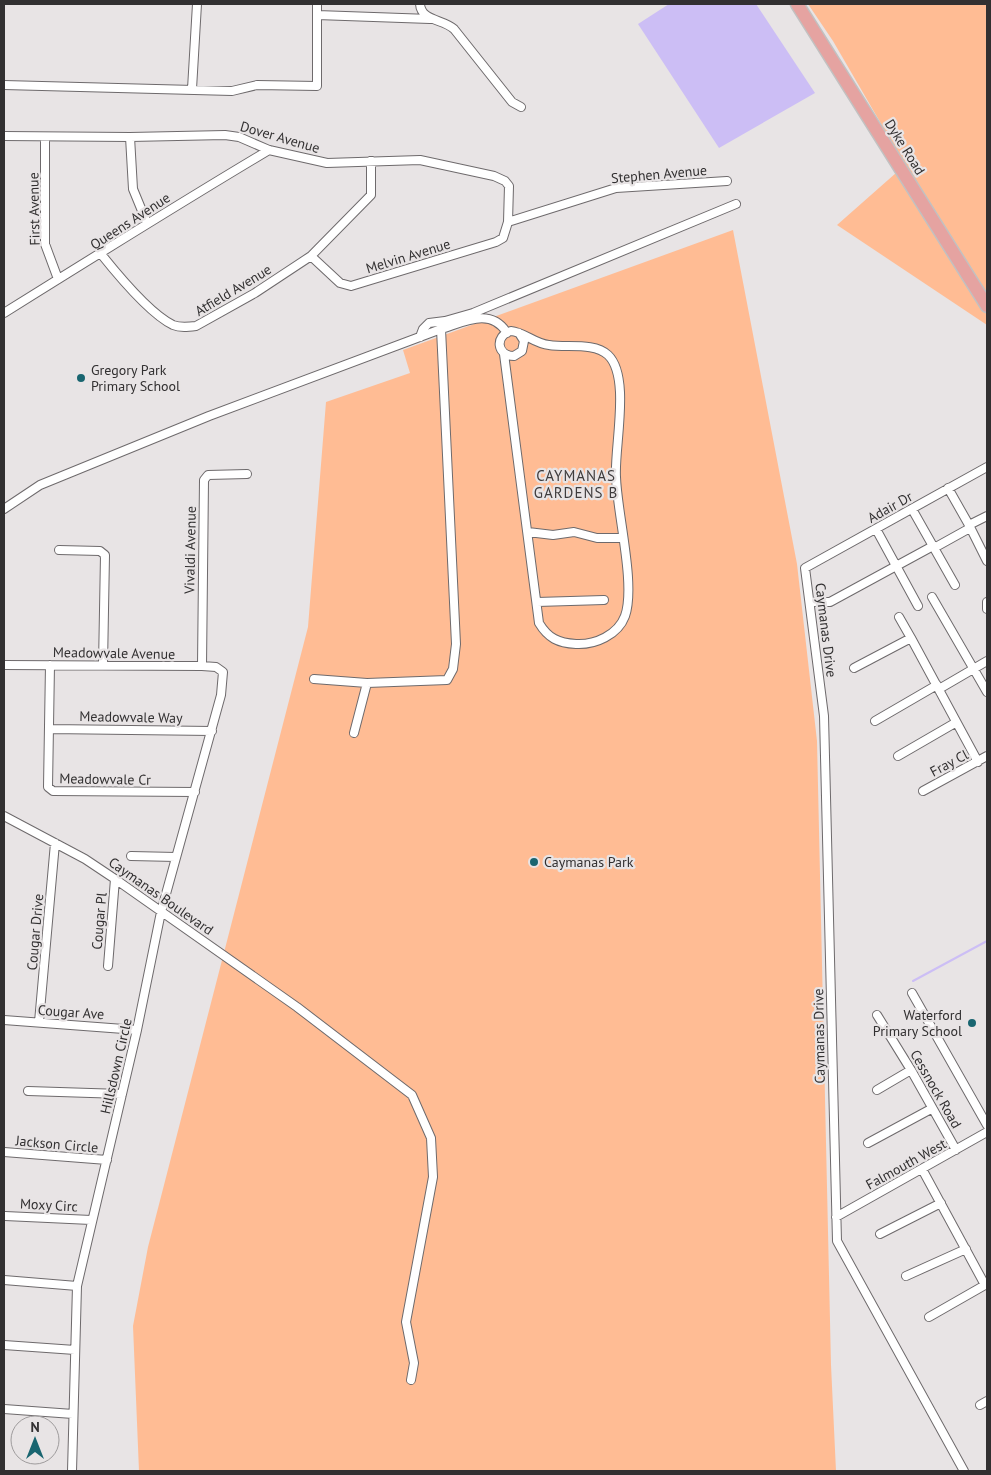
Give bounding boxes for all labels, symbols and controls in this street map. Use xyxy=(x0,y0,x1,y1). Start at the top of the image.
street label: Dyke Road xyxy=(881,116,929,178)
street label: Dover Avenue xyxy=(238,117,322,157)
street label: Stephen Avenue xyxy=(610,161,708,187)
street label: First Avenue xyxy=(24,172,44,246)
street label: Queens Avenue xyxy=(87,188,173,254)
street label: Melvin Avenue xyxy=(364,235,452,277)
street label: Atfield Avenue xyxy=(191,260,275,320)
place label: Gregory Park Primary School xyxy=(91,361,180,395)
marker: Gregory Park Primary School xyxy=(75,372,87,384)
district label: CAYMANAS GARDENS B xyxy=(534,466,618,502)
street label: Adair Dr xyxy=(864,487,916,527)
street label: Vivaldi Avenue xyxy=(180,506,200,595)
street label: Caymanas Drive xyxy=(811,582,841,678)
street label: Meadowvale Avenue xyxy=(53,643,175,663)
street label: Meadowvale Way xyxy=(79,707,183,727)
street label: Fray Cl xyxy=(927,745,971,781)
street label: Meadowvale Cr xyxy=(59,769,151,789)
street label: Caymanas Boulevard xyxy=(105,853,217,939)
place label: Caymanas Park xyxy=(544,853,634,871)
marker: Caymanas Park xyxy=(528,856,540,868)
street label: Cougar Pl xyxy=(88,892,110,950)
street label: Cougar Drive xyxy=(23,893,47,971)
street label: Caymanas Drive xyxy=(809,988,829,1084)
street label: Cougar Ave xyxy=(37,1001,105,1023)
place label: Waterford Primary School xyxy=(873,1006,962,1040)
street label: Hillsdown Circle xyxy=(96,1016,136,1116)
marker: Waterford Primary School xyxy=(966,1017,978,1029)
street label: Cessnock Road xyxy=(906,1047,966,1131)
street label: Jackson Circle xyxy=(14,1131,99,1157)
street label: Falmouth West xyxy=(863,1134,950,1194)
street label: Moxy Circ xyxy=(20,1194,78,1216)
north arrow xyxy=(10,1415,60,1465)
text: N xyxy=(30,1418,40,1436)

